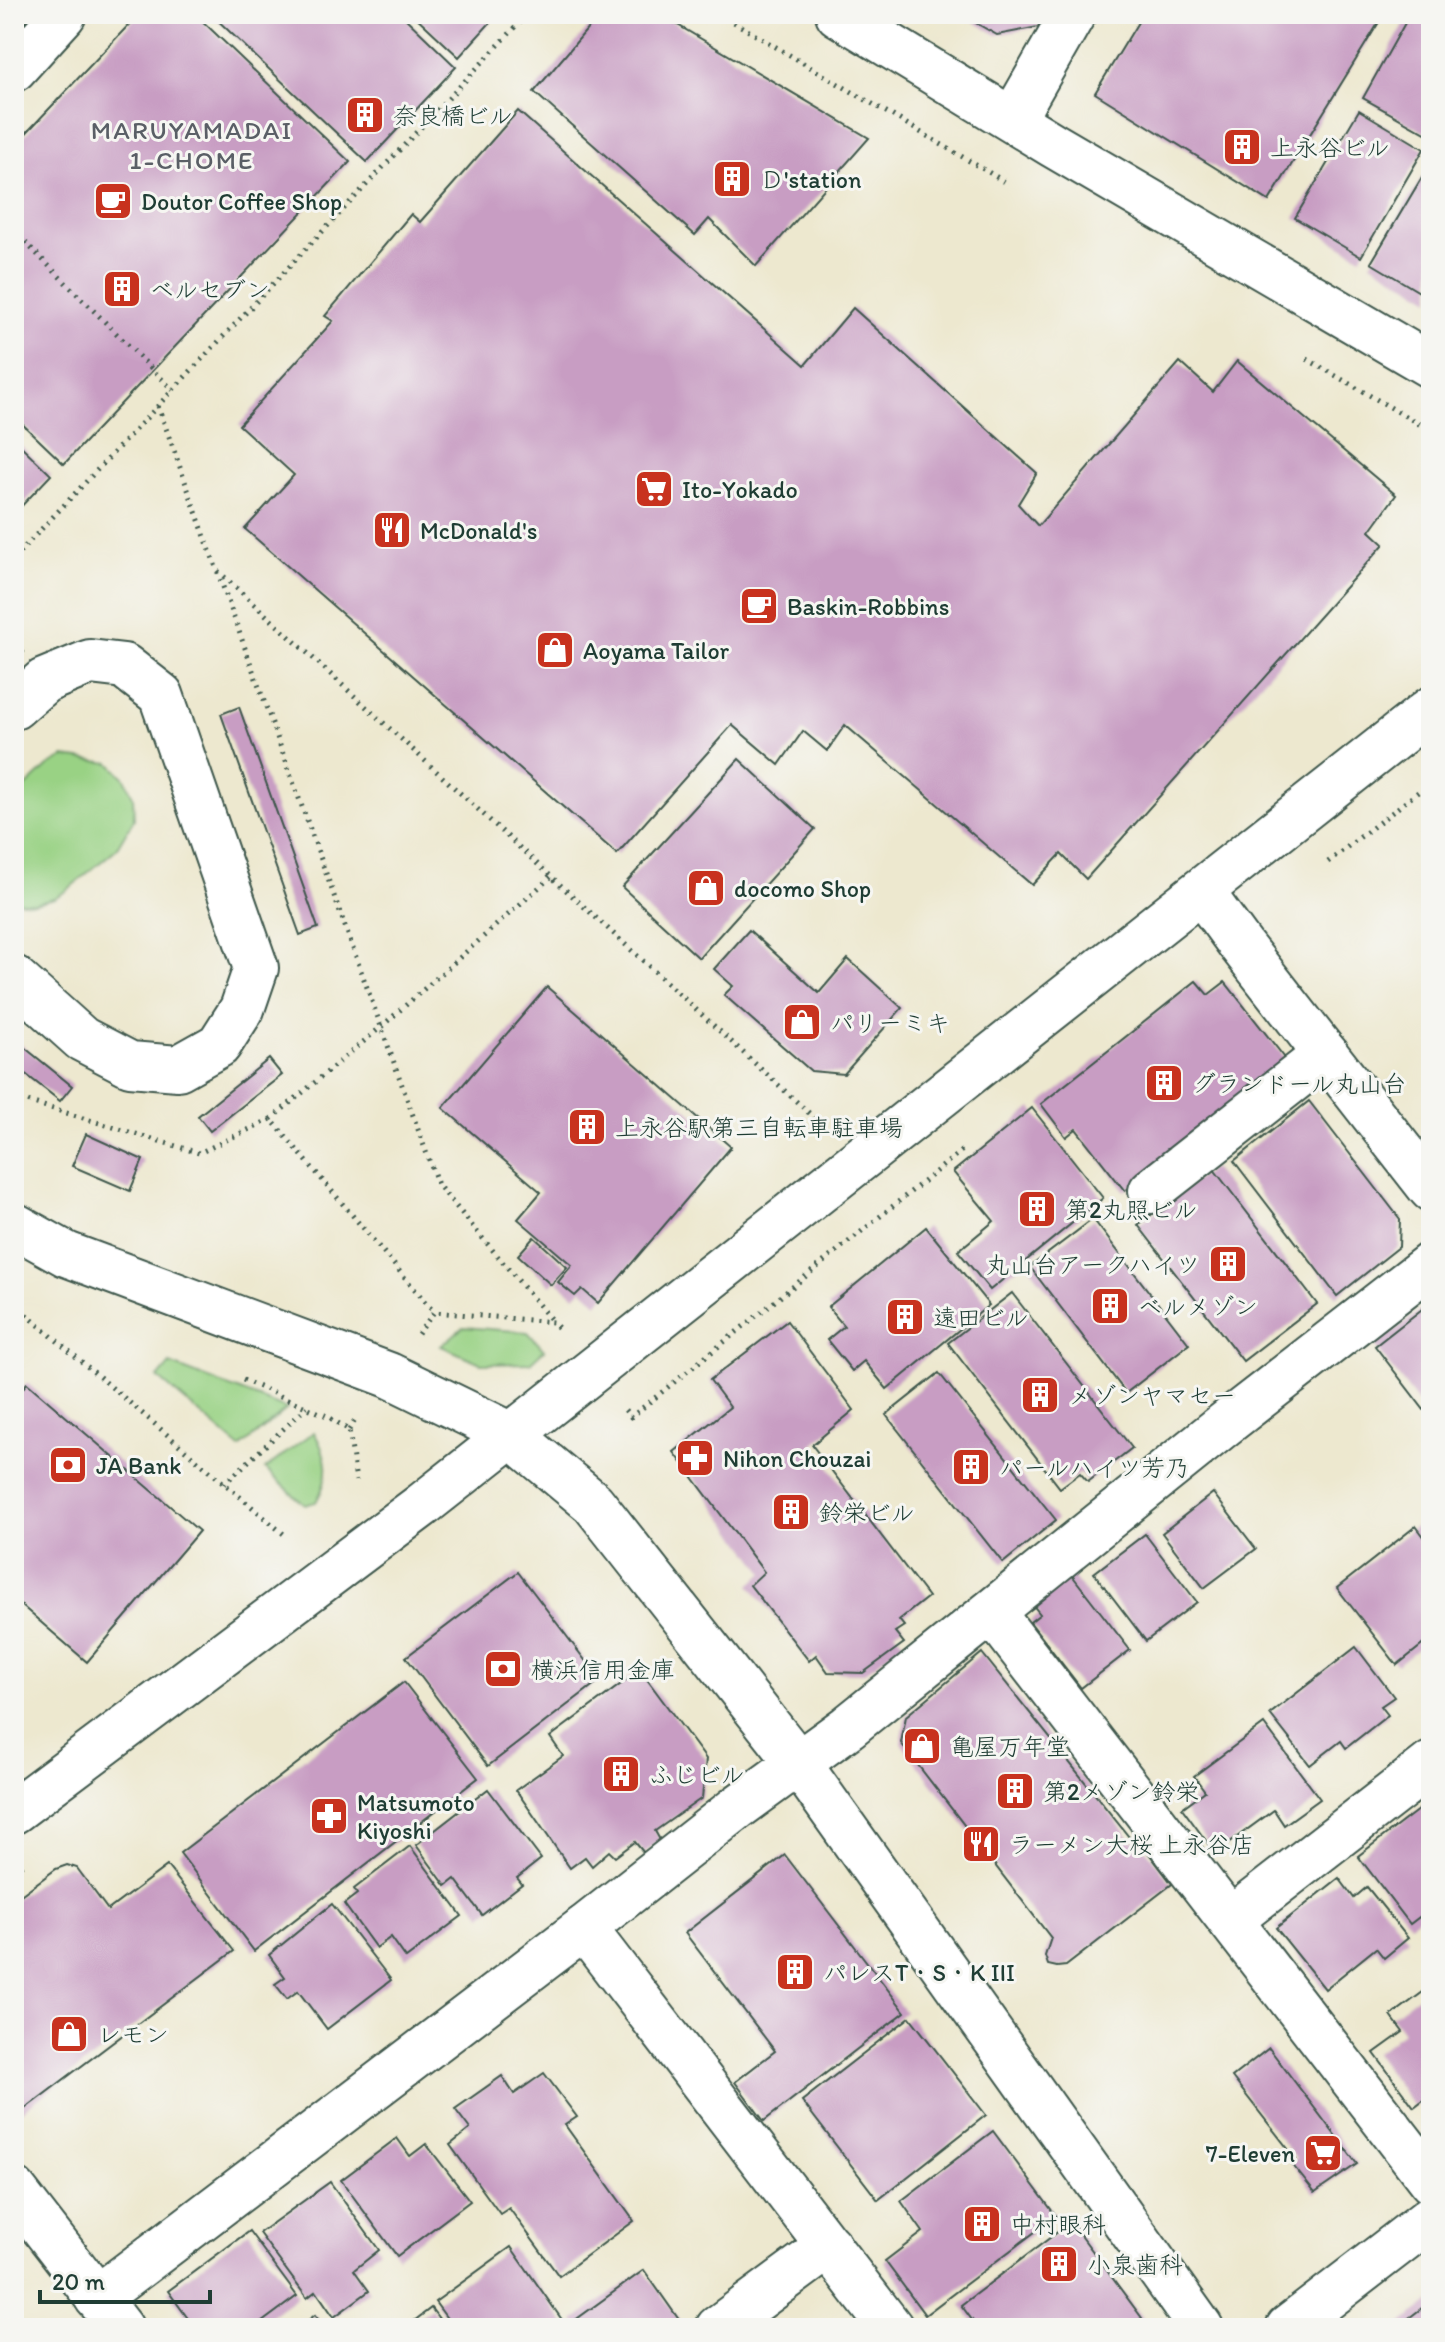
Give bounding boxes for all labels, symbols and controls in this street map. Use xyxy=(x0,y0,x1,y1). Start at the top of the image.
building icon: 奈良橋ビル xyxy=(344,94,386,136)
place label: 奈良橋ビル xyxy=(393,101,513,130)
district label: MARUYAMADAI 1-CHOME xyxy=(91,114,293,176)
building icon: 上永谷ビル xyxy=(1221,126,1263,168)
place label: 上永谷ビル xyxy=(1270,133,1390,162)
building icon: Ｄ'station xyxy=(711,158,753,200)
place label: Ｄ'station xyxy=(760,165,862,194)
cafe icon: Doutor Coffee Shop xyxy=(92,180,134,222)
place label: Doutor Coffee Shop xyxy=(141,187,342,216)
building icon: ベルセブン xyxy=(101,268,143,310)
place label: ベルセブン xyxy=(150,275,270,304)
supermarket icon: Ito-Yokado xyxy=(633,468,675,510)
place label: Ito-Yokado xyxy=(682,475,798,504)
restaurant icon: McDonald's xyxy=(371,509,413,551)
place label: McDonald's xyxy=(420,516,537,545)
cafe icon: Baskin-Robbins xyxy=(738,585,780,627)
place label: Baskin-Robbins xyxy=(787,592,949,621)
shop icon: Aoyama Tailor xyxy=(534,629,576,671)
place label: Aoyama Tailor xyxy=(583,636,730,665)
shop icon: docomo Shop xyxy=(685,867,727,909)
place label: docomo Shop xyxy=(734,874,871,903)
shop icon: パリーミキ xyxy=(781,1001,823,1043)
place label: パリーミキ xyxy=(830,1008,950,1037)
building icon: グランドール丸山台 xyxy=(1143,1062,1185,1104)
place label: グランドール丸山台 xyxy=(1192,1069,1407,1098)
building icon: 上永谷駅第三自転車駐車場 xyxy=(566,1106,608,1148)
place label: 上永谷駅第三自転車駐車場 xyxy=(615,1113,903,1142)
building icon: 第2丸照ビル xyxy=(1016,1188,1058,1230)
place label: 第2丸照ビル xyxy=(1065,1195,1197,1224)
building icon: 丸山台アークハイツ xyxy=(1207,1243,1249,1285)
place label: 丸山台アークハイツ xyxy=(985,1250,1200,1279)
building icon: ベルメゾン xyxy=(1089,1285,1131,1327)
place label: ベルメゾン xyxy=(1138,1292,1258,1321)
building icon: 遠田ビル xyxy=(884,1296,926,1338)
place label: 遠田ビル xyxy=(933,1303,1029,1332)
building icon: メゾンヤマセー xyxy=(1019,1374,1061,1416)
place label: メゾンヤマセー xyxy=(1068,1381,1236,1410)
pharmacy icon: Nihon Chouzai xyxy=(674,1437,716,1479)
bank icon: JA Bank xyxy=(47,1444,89,1486)
place label: Nihon Chouzai xyxy=(723,1444,871,1473)
building icon: パールハイツ芳乃 xyxy=(950,1446,992,1488)
place label: JA Bank xyxy=(96,1451,182,1480)
place label: パールハイツ芳乃 xyxy=(999,1453,1190,1482)
building icon: 鈴栄ビル xyxy=(770,1491,812,1533)
place label: 鈴栄ビル xyxy=(819,1498,915,1527)
bank icon: 横浜信用金庫 xyxy=(482,1648,524,1690)
place label: 横浜信用金庫 xyxy=(531,1655,675,1684)
shop icon: 亀屋万年堂 xyxy=(901,1725,943,1767)
place label: 亀屋万年堂 xyxy=(950,1732,1070,1761)
building icon: ふじビル xyxy=(600,1753,642,1795)
place label: ふじビル xyxy=(649,1760,745,1789)
building icon: 第2メゾン鈴栄 xyxy=(994,1770,1036,1812)
place label: 第2メゾン鈴栄 xyxy=(1043,1777,1200,1806)
place label: Matsumoto Kiyoshi xyxy=(357,1788,475,1845)
pharmacy icon: Matsumoto Kiyoshi xyxy=(308,1795,350,1837)
restaurant icon: ラーメン大桜 上永谷店 xyxy=(960,1823,1002,1865)
place label: ラーメン大桜 上永谷店 xyxy=(1009,1830,1254,1859)
building icon: パレスT・S・K III xyxy=(774,1951,816,1993)
place label: パレスT・S・K III xyxy=(823,1958,1015,1987)
shop icon: レモン xyxy=(48,2013,90,2055)
place label: レモン xyxy=(97,2020,169,2049)
supermarket icon: 7-Eleven xyxy=(1302,2132,1344,2174)
place label: 7-Eleven xyxy=(1206,2139,1295,2168)
building icon: 中村眼科 xyxy=(961,2203,1003,2245)
place label: 中村眼科 xyxy=(1010,2210,1106,2239)
building icon: 小泉歯科 xyxy=(1038,2243,1080,2285)
place label: 小泉歯科 xyxy=(1087,2250,1183,2279)
scale bar xyxy=(40,2254,210,2304)
text: 20 m xyxy=(52,2267,105,2296)

